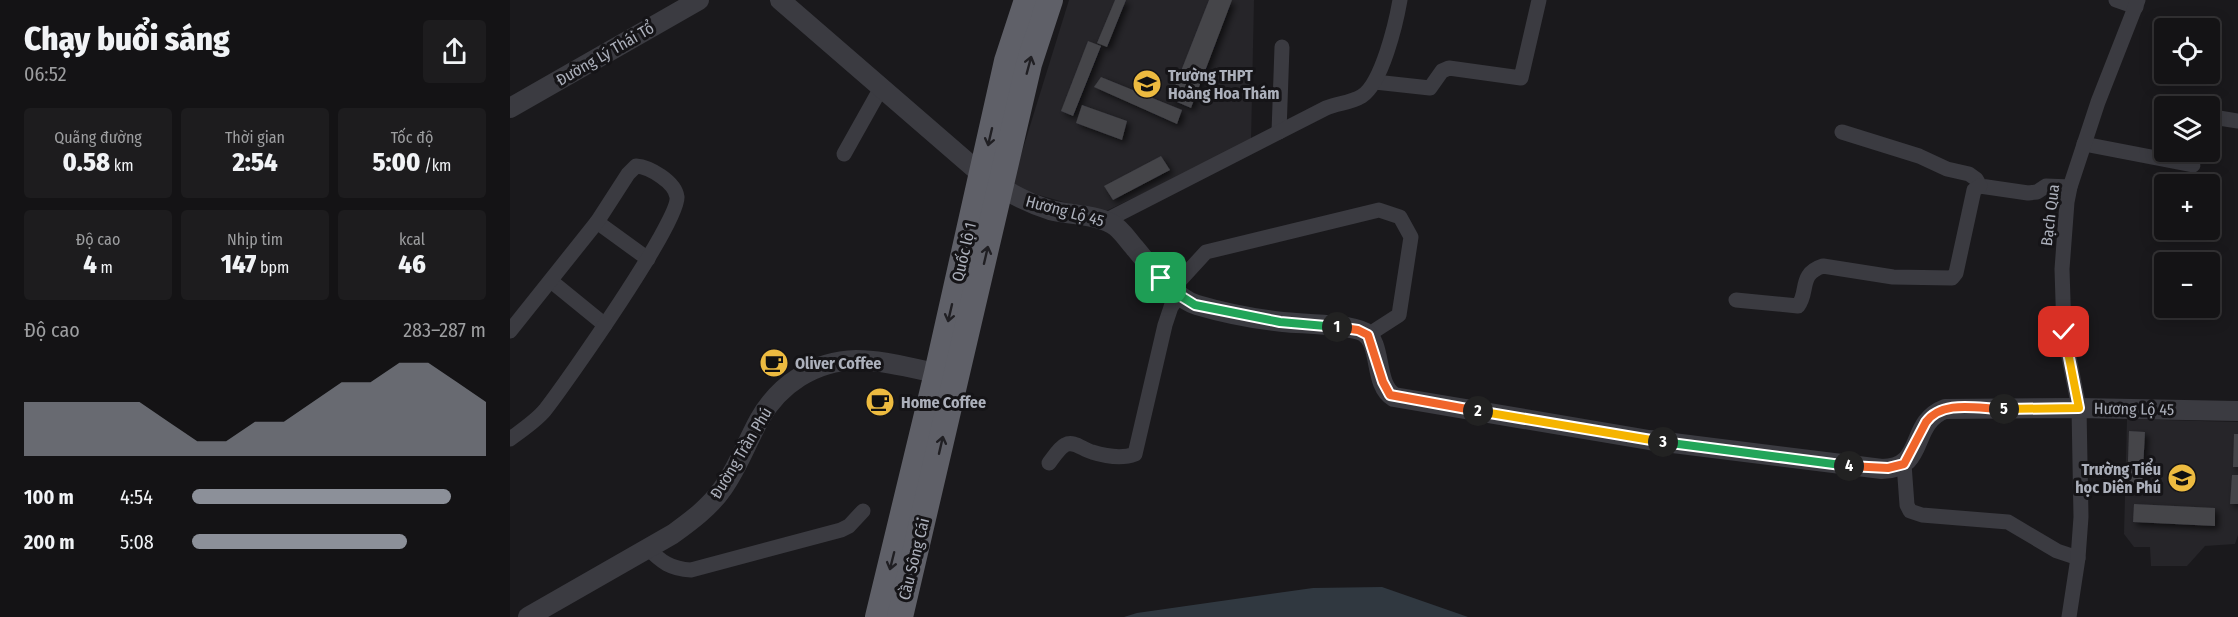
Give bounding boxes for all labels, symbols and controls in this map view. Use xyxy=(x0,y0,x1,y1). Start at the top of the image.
street label: Đường Lý Thái Tổ xyxy=(552,17,657,90)
map controls xyxy=(2154,18,2220,318)
button: locate xyxy=(2154,18,2220,84)
text: Chạy buổi sáng xyxy=(24,19,230,59)
button: share xyxy=(423,20,486,83)
one-way arrow xyxy=(1024,56,1035,75)
text: 06:52 xyxy=(24,62,66,86)
place label: Trường THPT Hoàng Hoa Thám xyxy=(1168,66,1279,103)
school or university icon: Trường THPT Hoàng Hoa Thám xyxy=(1131,68,1163,100)
button: layers xyxy=(2154,96,2220,162)
text: Quãng đường xyxy=(54,128,142,147)
text: Thời gian xyxy=(225,128,285,147)
text: Tốc độ xyxy=(391,128,433,147)
one-way arrow xyxy=(983,128,995,147)
text: 0.58 xyxy=(62,147,110,178)
text: 2:54 xyxy=(232,147,278,178)
text: 5:00 xyxy=(373,147,420,178)
text: km xyxy=(110,156,134,175)
text: /km xyxy=(420,156,451,175)
button: + xyxy=(2154,174,2220,240)
street label: Bạch Qua xyxy=(2037,183,2063,247)
street label: Hương Lộ 45 xyxy=(1024,191,1106,231)
street label: Quốc lộ 1 xyxy=(947,220,980,283)
text: Độ cao xyxy=(76,230,120,249)
text: Nhịp tim xyxy=(227,230,283,249)
text: kcal xyxy=(399,230,425,249)
one-way arrow xyxy=(981,246,992,265)
text: 4 xyxy=(83,249,97,280)
text: 147 xyxy=(221,249,256,280)
text: 46 xyxy=(398,249,426,280)
pin xyxy=(1135,252,1186,303)
button: − xyxy=(2154,252,2220,318)
text: m xyxy=(97,258,113,277)
text: bpm xyxy=(256,258,289,277)
icon: arrive xyxy=(1144,261,1177,294)
one-way arrow xyxy=(944,303,956,322)
pin xyxy=(2038,306,2089,357)
pin: 1 xyxy=(1322,312,1352,342)
icon: check xyxy=(2047,315,2080,348)
text: 1 xyxy=(1334,317,1340,336)
text: Độ cao xyxy=(24,318,80,342)
text: 283–287 m xyxy=(403,318,486,342)
cafe icon: Oliver Coffee xyxy=(758,347,790,379)
place label: Oliver Coffee xyxy=(795,354,881,373)
cafe icon: Home Coffee xyxy=(864,386,896,418)
place label: Home Coffee xyxy=(901,393,986,412)
pin: 5 xyxy=(1989,394,2019,424)
pin: 2 xyxy=(1463,396,1493,426)
text: 5 xyxy=(2000,399,2008,418)
street label: Hương Lộ 45 xyxy=(2094,399,2174,419)
text: 2 xyxy=(1474,401,1482,420)
street label: Đường Trần Phú xyxy=(705,403,776,502)
pin: 3 xyxy=(1648,427,1678,457)
text: 3 xyxy=(1659,432,1667,451)
one-way arrow xyxy=(936,436,948,455)
pin: 4 xyxy=(1834,451,1864,481)
text: 4 xyxy=(1845,456,1853,475)
place label: Trường Tiểu học Diên Phú xyxy=(2075,457,2161,497)
school or university icon: Trường Tiểu học Diên Phú xyxy=(2166,462,2198,494)
text: 100 m xyxy=(24,485,74,509)
text: 4:54 xyxy=(120,485,153,509)
street label: Cầu Sông Cái xyxy=(894,516,933,602)
text: 200 m xyxy=(24,530,75,554)
text: 5:08 xyxy=(120,530,154,554)
one-way arrow xyxy=(885,552,897,571)

